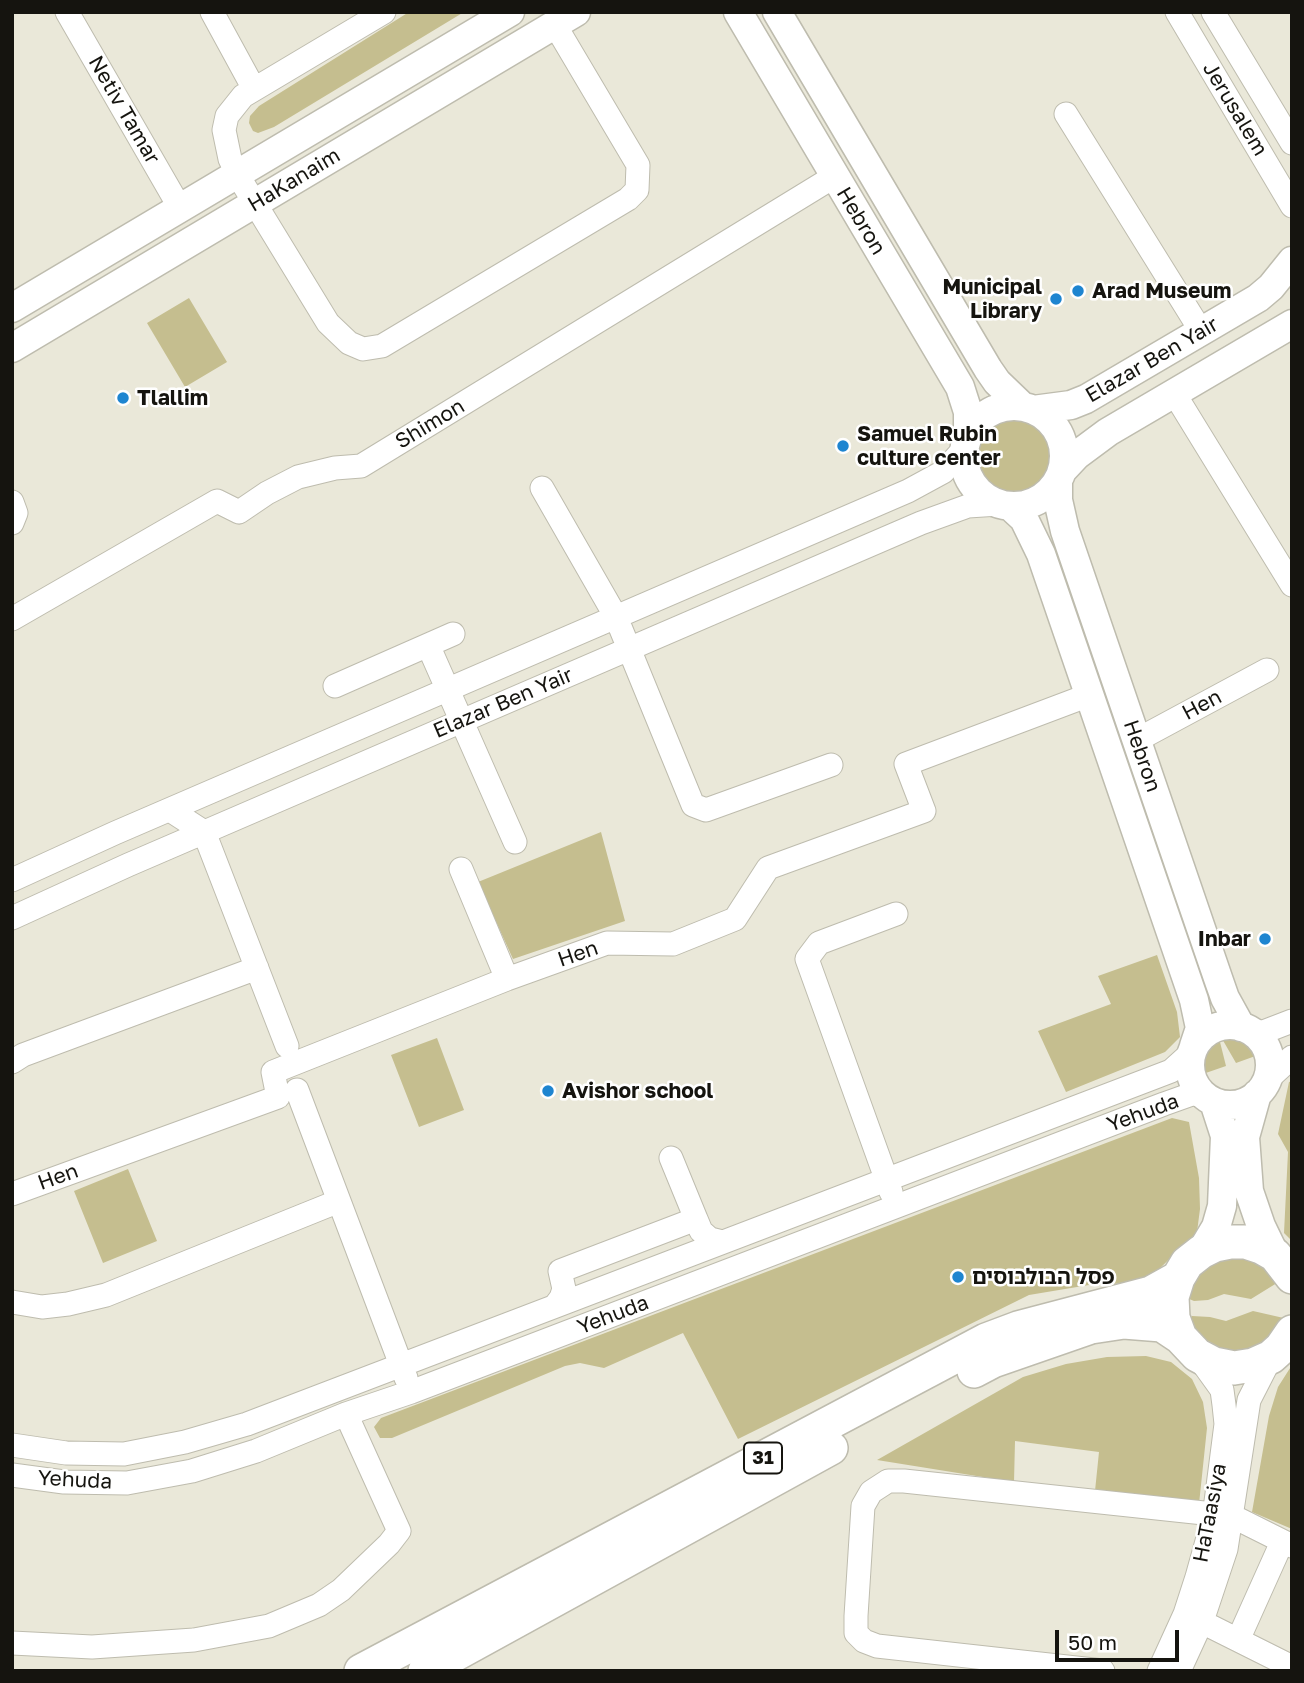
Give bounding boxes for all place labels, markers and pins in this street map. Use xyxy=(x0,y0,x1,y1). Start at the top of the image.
place label: Municipal Library xyxy=(942,274,1042,324)
place label: Arad Museum xyxy=(1092,278,1231,304)
marker: Arad Museum xyxy=(1070,283,1086,299)
marker: Municipal Library xyxy=(1048,291,1064,307)
place label: Tlallim xyxy=(137,385,208,411)
marker: Tlallim xyxy=(115,390,131,406)
place label: Samuel Rubin culture center xyxy=(857,421,1001,471)
marker: Samuel Rubin culture center xyxy=(835,438,851,454)
place label: Inbar xyxy=(1198,926,1251,952)
marker: Inbar xyxy=(1257,931,1273,947)
place label: Avishor school xyxy=(562,1078,713,1104)
marker: Avishor school xyxy=(540,1083,556,1099)
place label: פסל הבולבוסים xyxy=(972,1264,1115,1290)
marker: פסל הבולבוסים xyxy=(950,1269,966,1285)

